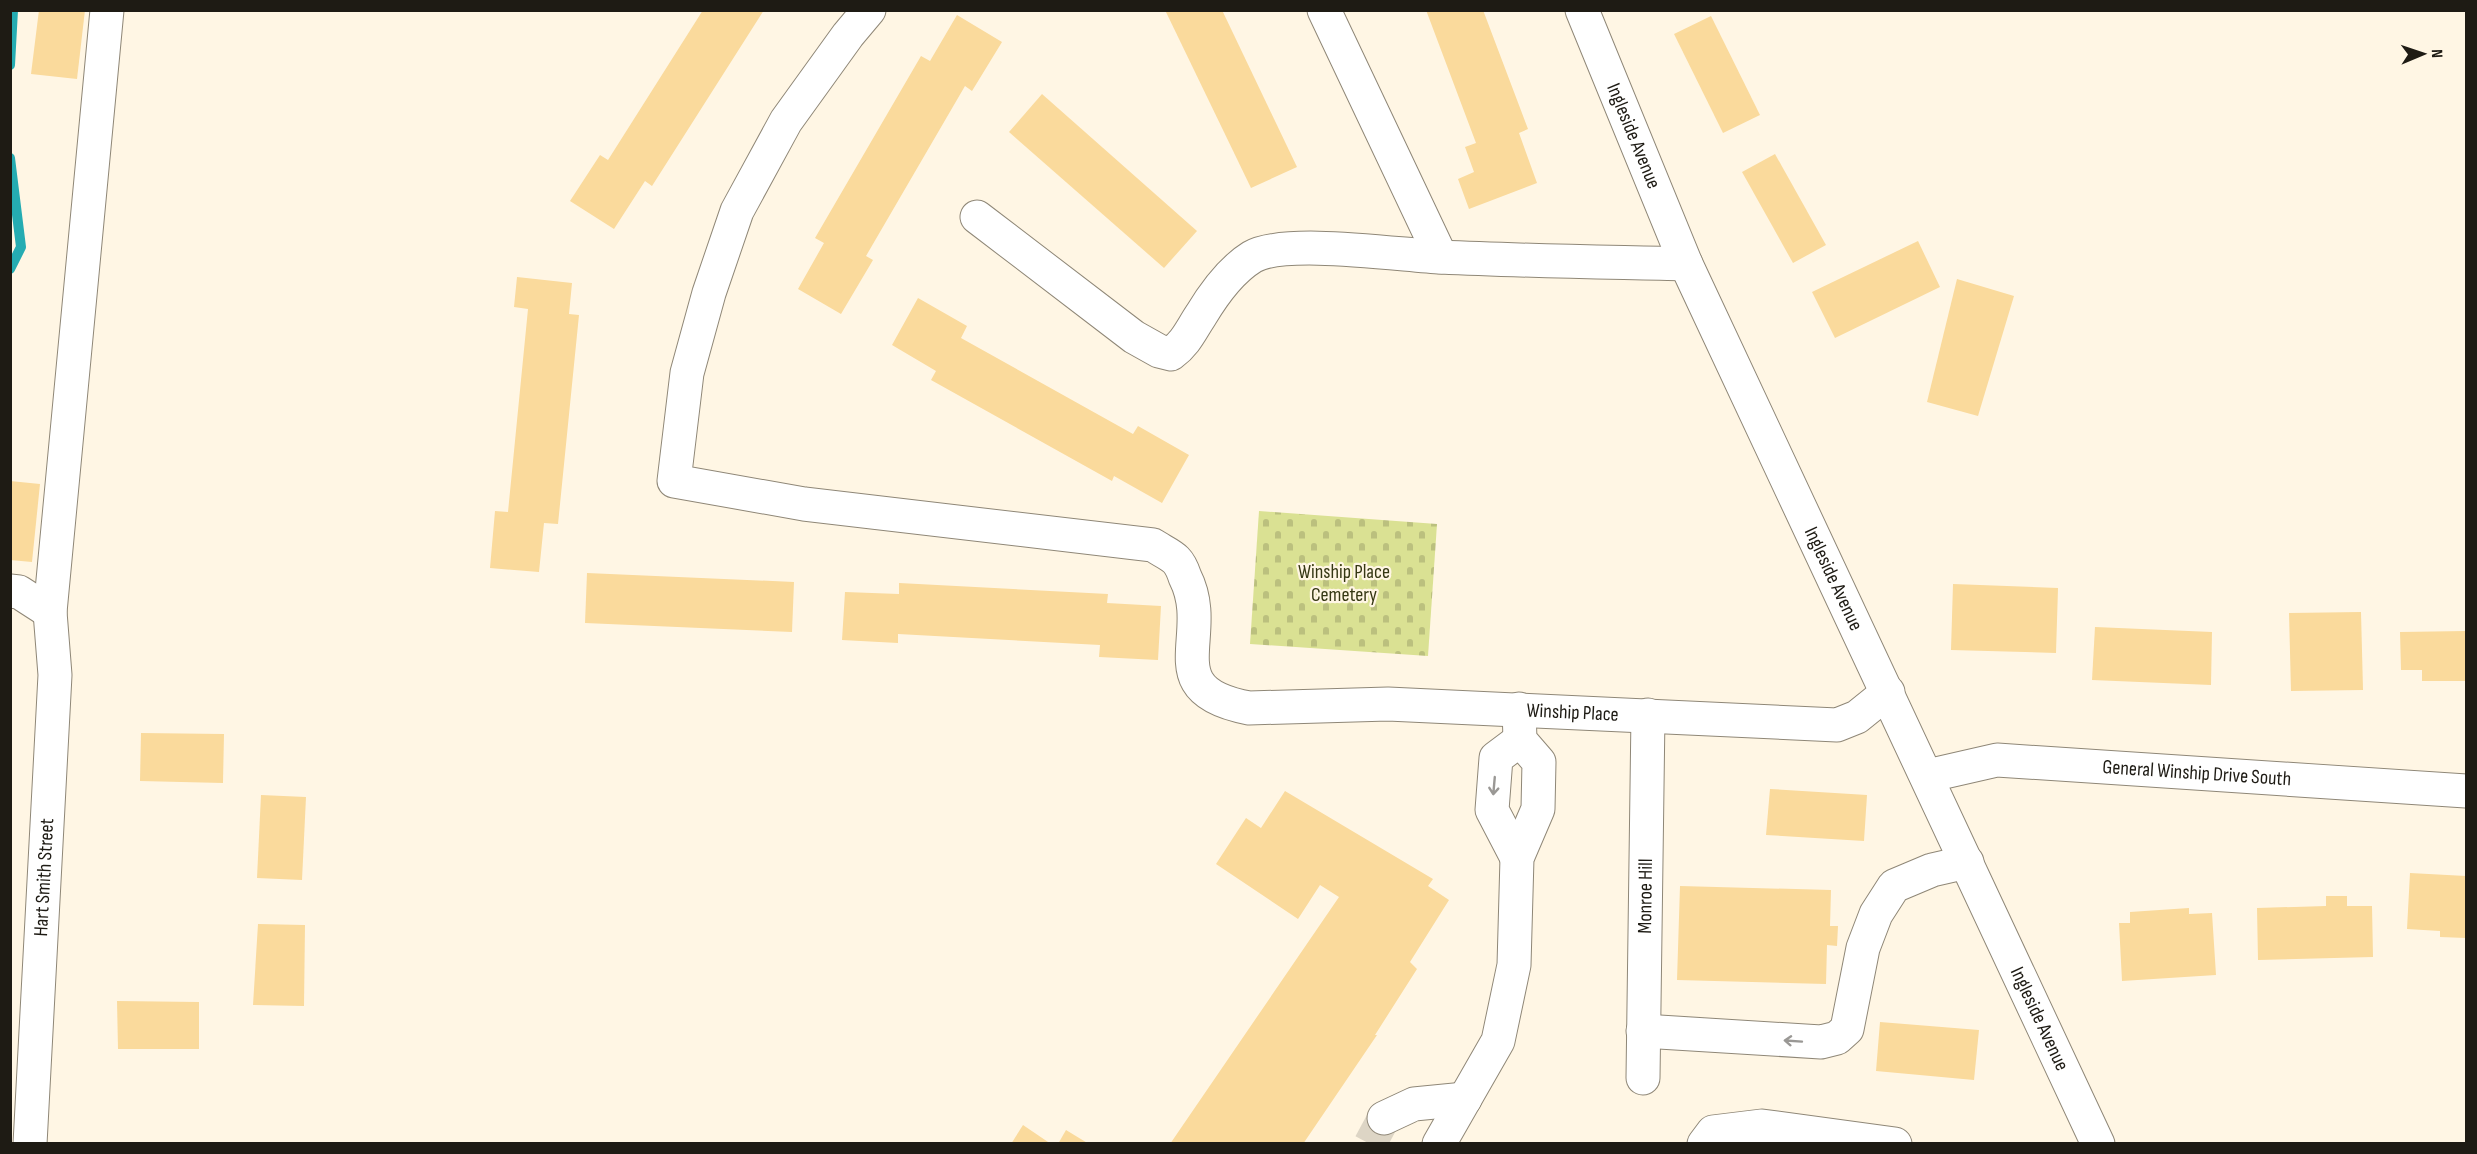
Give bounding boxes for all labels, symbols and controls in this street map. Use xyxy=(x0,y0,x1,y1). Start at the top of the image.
north arrow xyxy=(2393,24,2453,84)
text: N xyxy=(2427,49,2446,58)
street label: Ingleside Avenue xyxy=(1601,80,1666,192)
street label: Ingleside Avenue xyxy=(1799,523,1868,634)
park label: Winship Place Cemetery xyxy=(1298,560,1390,607)
street label: Winship Place xyxy=(1526,698,1619,727)
street label: General Winship Drive South xyxy=(2102,755,2292,791)
one-way arrow xyxy=(1488,776,1499,796)
street label: Hart Smith Street xyxy=(29,818,59,937)
street label: Monroe Hill xyxy=(1633,858,1658,934)
street label: Ingleside Avenue xyxy=(2005,963,2074,1075)
one-way arrow xyxy=(1784,1035,1804,1046)

